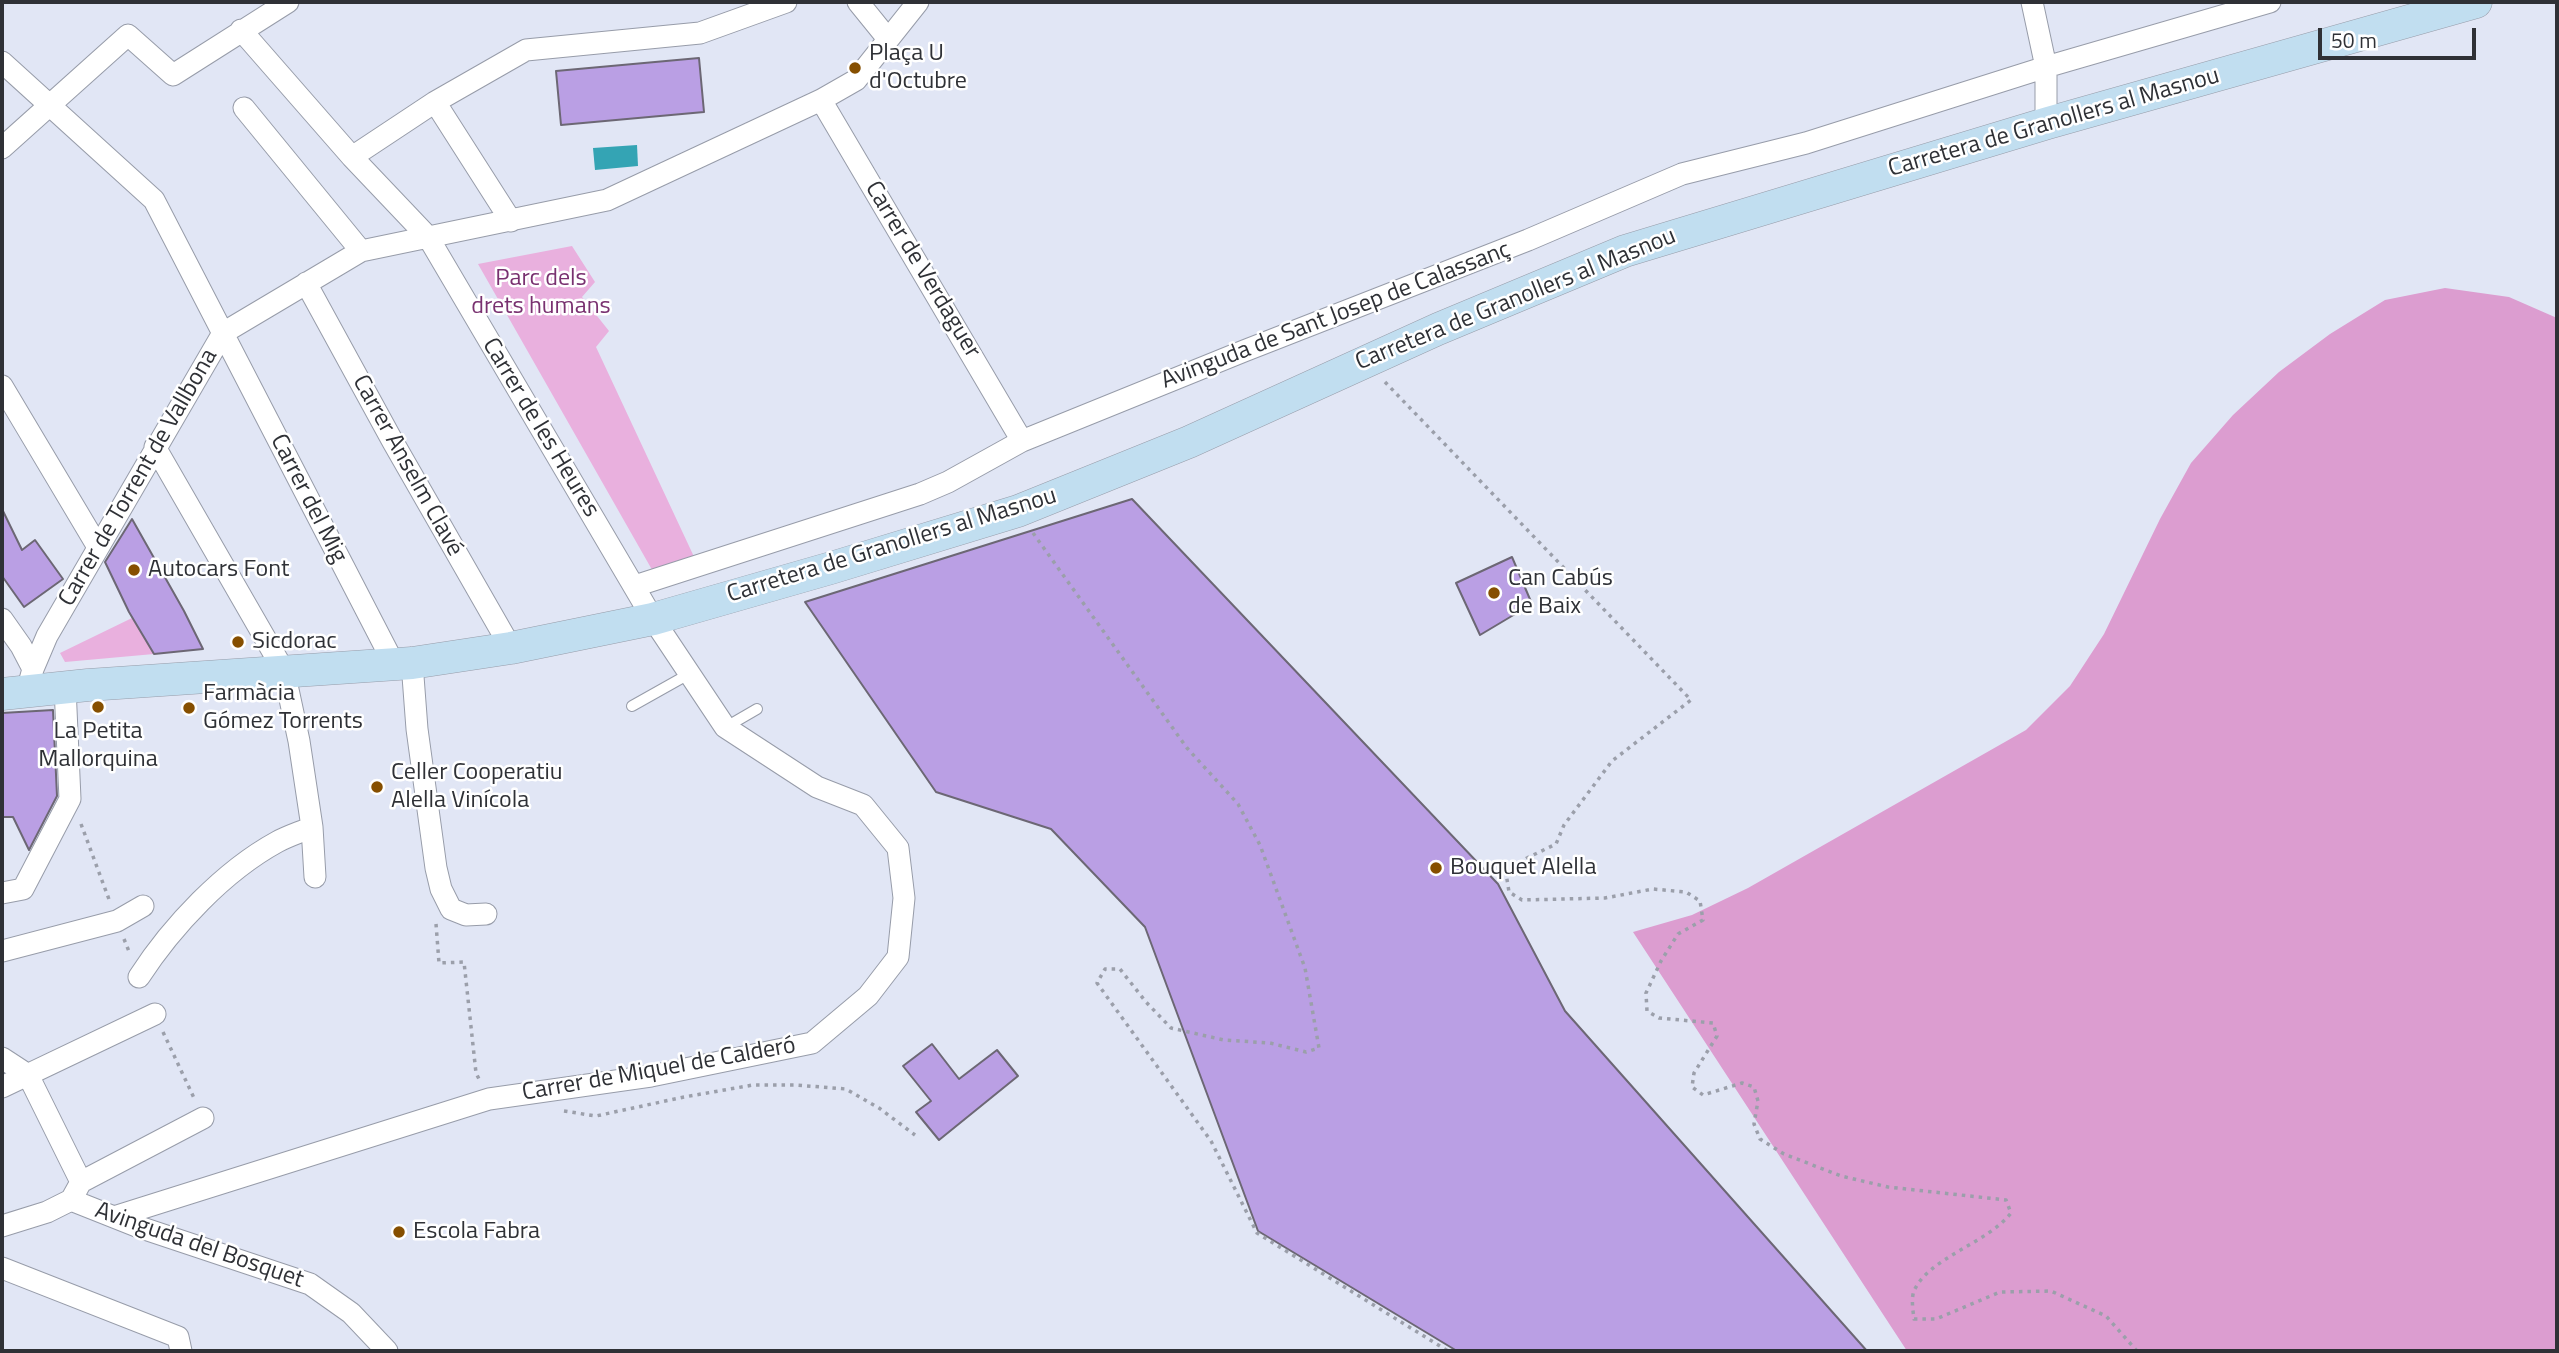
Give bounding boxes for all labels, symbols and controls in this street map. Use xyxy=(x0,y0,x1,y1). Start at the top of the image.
scale bar xyxy=(2321,14,2478,58)
text: 50 m xyxy=(2331,24,2377,56)
place label: Plaça U d'Octubre xyxy=(869,40,967,96)
marker: Plaça U d'Octubre xyxy=(847,60,863,76)
street label: Carretera de Granollers al Masnou xyxy=(1885,62,2223,184)
street label: Carrer de Verdaguer xyxy=(858,177,986,363)
street label: Carretera de Granollers al Masnou xyxy=(1352,222,1680,378)
street label: Avinguda de Sant Josep de Calassanç xyxy=(1157,236,1515,396)
park label: Parc dels drets humans xyxy=(471,265,611,321)
street label: Carrer de les Heures xyxy=(475,333,605,523)
street label: Carrer de Torrent de Vallbona xyxy=(54,344,224,612)
street label: Carrer Anselm Clavé xyxy=(345,370,469,562)
street label: Carrer del Mig xyxy=(263,430,353,568)
street label: Carretera de Granollers al Masnou xyxy=(724,482,1060,610)
place label: Autocars Font xyxy=(148,556,289,584)
marker: Autocars Font xyxy=(126,562,142,578)
place label: Can Cabús de Baix xyxy=(1508,565,1613,621)
marker: Can Cabús de Baix xyxy=(1486,585,1502,601)
place label: Sicdorac xyxy=(252,628,337,656)
marker: Sicdorac xyxy=(230,634,246,650)
place label: Farmàcia Gómez Torrents xyxy=(203,680,363,736)
marker: La Petita Mallorquina xyxy=(90,699,106,715)
marker: Farmàcia Gómez Torrents xyxy=(181,700,197,716)
place label: La Petita Mallorquina xyxy=(38,718,158,774)
place label: Celler Cooperatiu Alella Vinícola xyxy=(391,759,562,815)
marker: Celler Cooperatiu Alella Vinícola xyxy=(369,779,385,795)
place label: Bouquet Alella xyxy=(1450,854,1596,882)
marker: Bouquet Alella xyxy=(1428,860,1444,876)
street label: Carrer de Miquel de Calderó xyxy=(520,1032,798,1108)
street label: Avinguda del Bosquet xyxy=(91,1197,307,1295)
place label: Escola Fabra xyxy=(413,1218,540,1246)
marker: Escola Fabra xyxy=(391,1224,407,1240)

